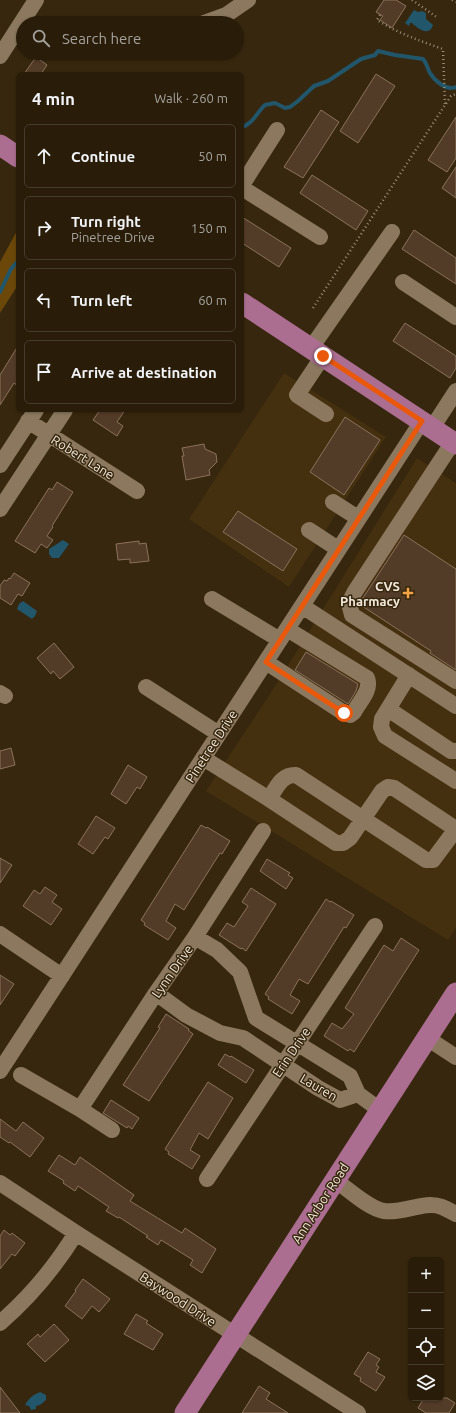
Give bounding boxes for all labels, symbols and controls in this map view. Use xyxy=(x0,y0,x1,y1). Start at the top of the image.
search box xyxy=(16,16,244,60)
icon: search xyxy=(30,27,52,49)
text: Search here xyxy=(62,30,141,47)
text: 4 min xyxy=(32,89,75,108)
text: Walk · 260 m xyxy=(154,91,228,105)
icon: ahead xyxy=(33,145,55,167)
text: Continue xyxy=(71,148,135,165)
text: 50 m xyxy=(198,149,227,163)
text: Turn right xyxy=(71,213,141,230)
icon: right xyxy=(33,217,55,239)
text: 150 m xyxy=(191,221,227,235)
text: Pinetree Drive xyxy=(71,230,155,244)
icon: left xyxy=(33,289,55,311)
text: Turn left xyxy=(71,292,132,309)
text: 60 m xyxy=(198,293,227,307)
route end xyxy=(314,347,332,365)
icon: arrive xyxy=(33,361,55,383)
text: Arrive at destination xyxy=(71,364,217,381)
street label: Robert Lane xyxy=(49,432,117,482)
place label: CVS Pharmacy xyxy=(340,579,400,608)
marker: CVS Pharmacy xyxy=(403,588,413,598)
route start xyxy=(335,704,353,722)
street label: Pinetree Drive xyxy=(182,707,240,785)
street label: Lynn Drive xyxy=(149,942,195,1000)
street label: Erin Drive xyxy=(269,1025,313,1079)
street label: Lauren xyxy=(298,1071,340,1103)
street label: Ann Arbor Road xyxy=(289,1160,351,1246)
map controls xyxy=(408,1257,444,1401)
button: + xyxy=(408,1257,444,1293)
street label: Baywood Drive xyxy=(137,1269,219,1329)
button: − xyxy=(408,1293,444,1329)
button: locate xyxy=(408,1329,444,1365)
button: layers xyxy=(408,1365,444,1401)

